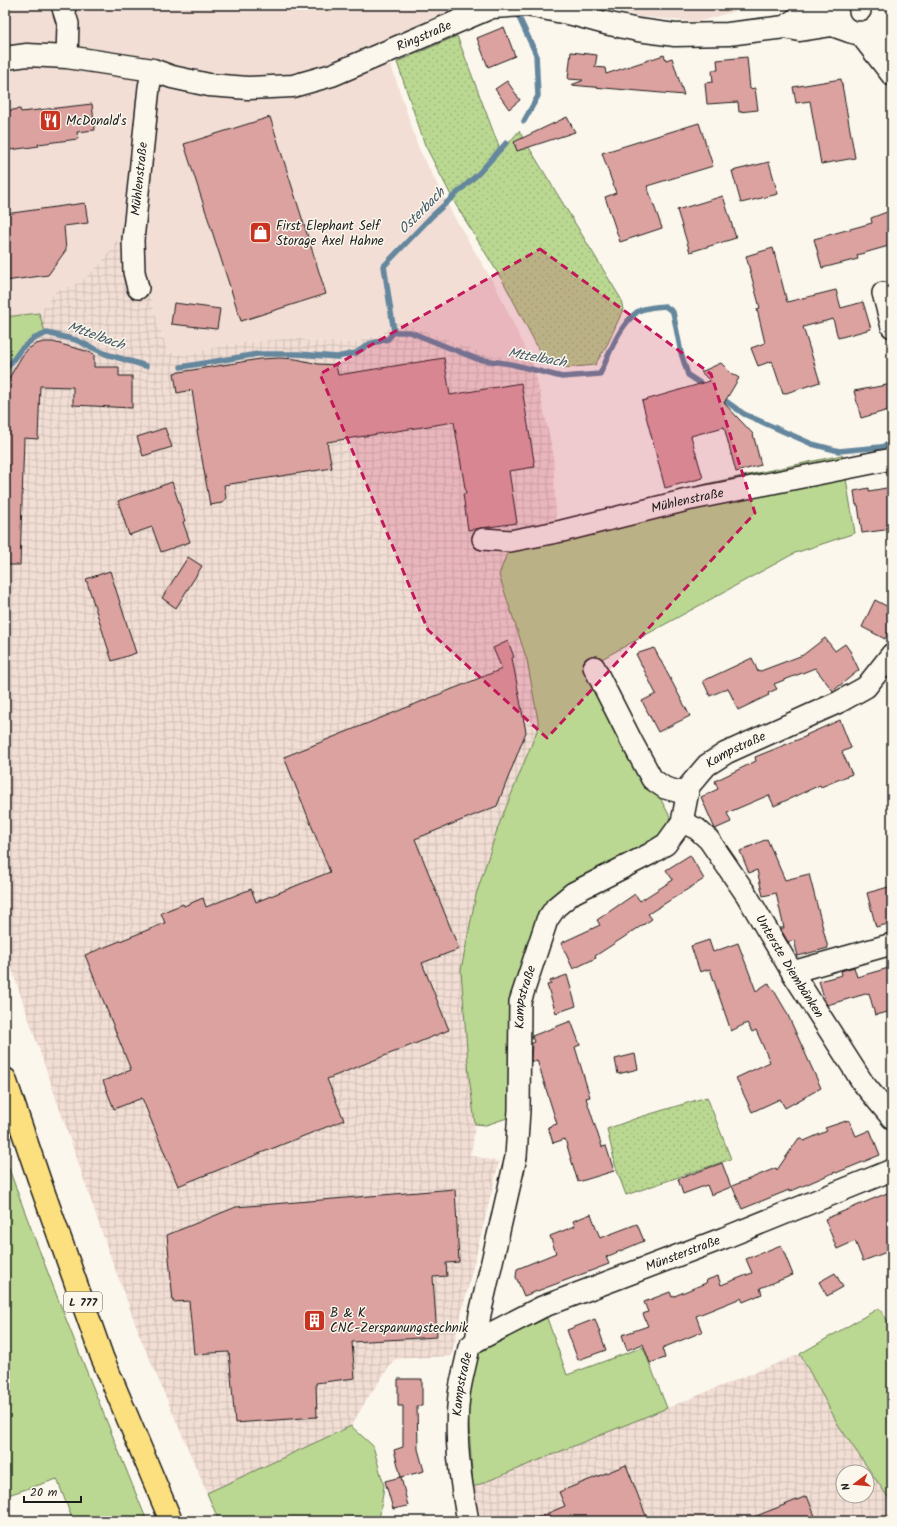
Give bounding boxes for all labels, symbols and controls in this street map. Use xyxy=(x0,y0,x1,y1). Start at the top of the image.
street label: Ringstraße xyxy=(393,15,455,57)
restaurant icon: McDonald's xyxy=(37,108,63,134)
place label: McDonald's xyxy=(66,111,127,132)
street label: Mühlenstraße xyxy=(125,141,154,217)
water label: Osterbach xyxy=(394,181,452,239)
place label: First Elephant Self Storage Axel Hahne xyxy=(276,216,384,252)
shop icon: First Elephant Self Storage Axel Hahne xyxy=(247,220,273,246)
water label: Mttelbach xyxy=(64,316,129,357)
water label: Mttelbach xyxy=(506,342,570,374)
street label: Mühlenstraße xyxy=(649,482,726,519)
street label: Kampstraße xyxy=(702,726,769,774)
street label: Unterste Diembänken xyxy=(750,911,830,1023)
street label: Kampstraße xyxy=(509,963,542,1029)
street label: Münsterstraße xyxy=(642,1230,724,1277)
road number: L 777 xyxy=(64,1292,102,1312)
place label: B & K CNC-Zerspanungstechnik xyxy=(330,1303,469,1339)
building icon: B & K CNC-Zerspanungstechnik xyxy=(301,1307,327,1333)
street label: Kampstraße xyxy=(447,1350,478,1417)
north arrow xyxy=(835,1464,875,1504)
scale bar xyxy=(24,1478,81,1504)
text: N xyxy=(837,1481,856,1492)
text: 20 m xyxy=(30,1483,58,1502)

